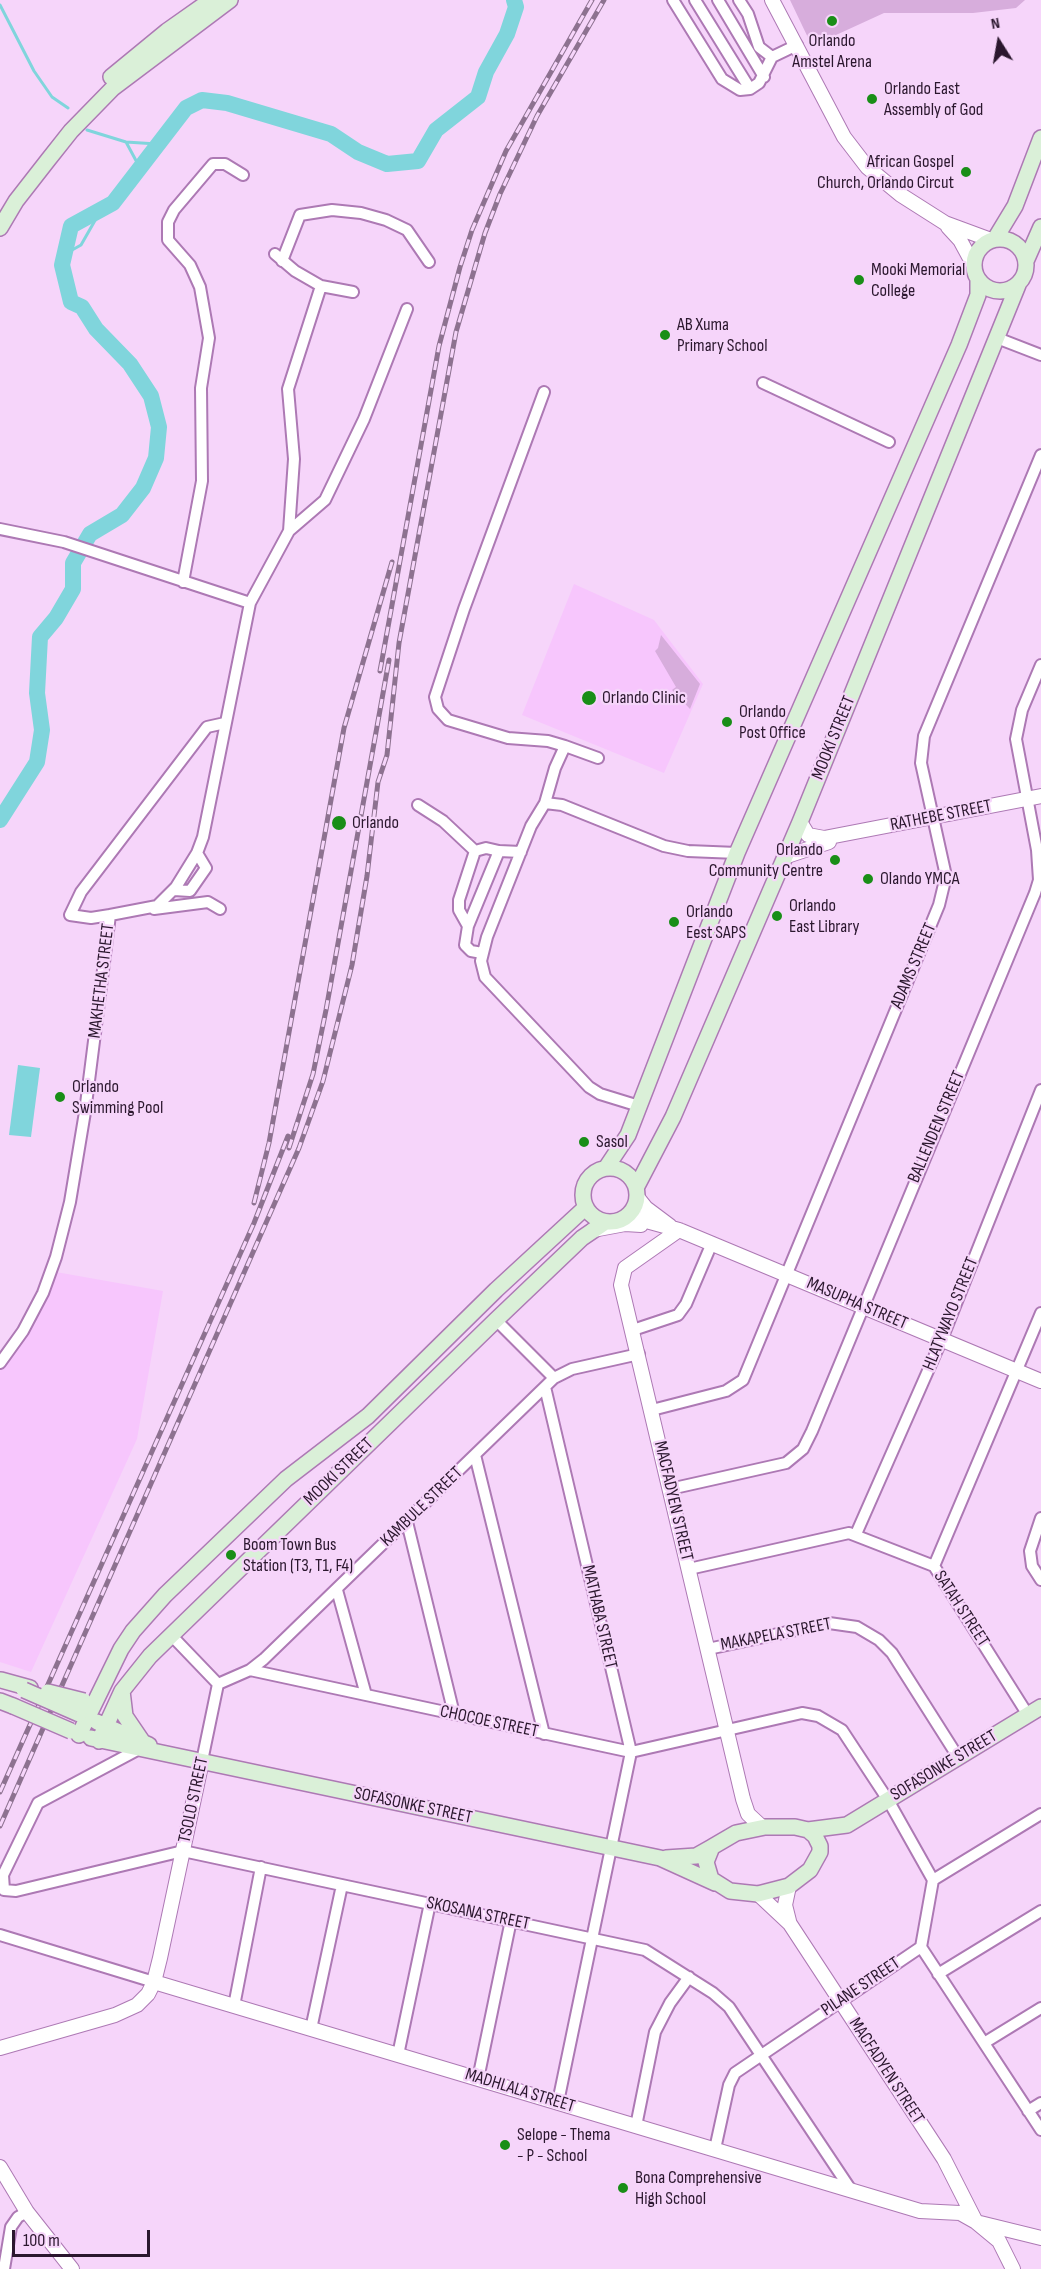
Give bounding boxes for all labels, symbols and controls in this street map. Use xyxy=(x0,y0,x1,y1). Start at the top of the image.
north arrow xyxy=(969,12,1029,72)
marker: Orlando Amstel Arena xyxy=(825,14,839,28)
text: N xyxy=(989,14,1001,34)
place label: Orlando Amstel Arena xyxy=(792,30,872,72)
place label: Orlando East Assembly of God xyxy=(884,78,983,121)
marker: Orlando East Assembly of God xyxy=(865,92,879,106)
place label: African Gospel Church, Orlando Circut xyxy=(817,151,954,194)
marker: African Gospel Church, Orlando Circut xyxy=(959,165,973,179)
place label: Mooki Memorial College xyxy=(871,259,965,302)
marker: Mooki Memorial College xyxy=(852,273,866,287)
place label: AB Xuma Primary School xyxy=(677,314,768,356)
marker: AB Xuma Primary School xyxy=(658,328,672,342)
place label: Orlando Clinic xyxy=(602,687,686,709)
marker: Orlando Clinic xyxy=(580,689,598,707)
street label: MOOKI STREET xyxy=(807,693,861,783)
place label: Orlando Post Office xyxy=(739,701,806,744)
marker: Orlando Post Office xyxy=(720,715,734,729)
street label: RATHEBE STREET xyxy=(889,796,993,836)
place label: Orlando xyxy=(352,812,399,834)
marker: Orlando xyxy=(330,814,348,832)
place label: Orlando Community Centre xyxy=(709,839,823,882)
marker: Orlando Community Centre xyxy=(828,853,842,867)
place label: Olando YMCA xyxy=(880,868,959,890)
marker: Olando YMCA xyxy=(861,872,875,886)
place label: Orlando East Library xyxy=(789,895,859,938)
place label: Orlando Eest SAPS xyxy=(686,901,746,944)
marker: Orlando East Library xyxy=(770,909,784,923)
marker: Orlando Eest SAPS xyxy=(667,915,681,929)
street label: ADAMS STREET xyxy=(886,920,942,1012)
street label: MAKHETHA STREET xyxy=(84,922,120,1040)
street label: BALLENDEN STREET xyxy=(904,1068,970,1186)
place label: Orlando Swimming Pool xyxy=(72,1076,163,1118)
marker: Orlando Swimming Pool xyxy=(53,1090,67,1104)
place label: Sasol xyxy=(596,1131,628,1153)
marker: Sasol xyxy=(577,1135,591,1149)
street label: HLATYWAYO STREET xyxy=(918,1254,984,1374)
street label: MASUPHA STREET xyxy=(803,1273,911,1335)
street label: MOOKI STREET xyxy=(300,1434,378,1510)
street label: MACFADYEN STREET xyxy=(649,1439,697,1563)
street label: KAMBULE STREET xyxy=(376,1463,468,1551)
place label: Boom Town Bus Station (T3, T1, F4) xyxy=(243,1534,353,1576)
marker: Boom Town Bus Station (T3, T1, F4) xyxy=(224,1548,238,1562)
street label: MATHABA STREET xyxy=(577,1563,621,1671)
street label: SATAH STREET xyxy=(928,1567,994,1651)
street label: MAKAPELA STREET xyxy=(719,1614,833,1656)
street label: CHOCOE STREET xyxy=(438,1701,540,1743)
street label: SOFASONKE STREET xyxy=(887,1726,1001,1806)
street label: TSOLO STREET xyxy=(174,1755,214,1845)
street label: SOFASONKE STREET xyxy=(352,1783,474,1829)
street label: SKOSANA STREET xyxy=(424,1893,532,1935)
street label: PILANE STREET xyxy=(817,1953,905,2021)
street label: MACFADYEN STREET xyxy=(844,2014,928,2128)
street label: MADHLALA STREET xyxy=(462,2064,578,2118)
place label: Selope - Thema - P - School xyxy=(517,2124,610,2166)
marker: Selope - Thema - P - School xyxy=(498,2138,512,2152)
place label: Bona Comprehensive High School xyxy=(635,2167,762,2210)
marker: Bona Comprehensive High School xyxy=(616,2181,630,2195)
scale bar xyxy=(15,2218,153,2256)
text: 100 m xyxy=(23,2230,60,2251)

